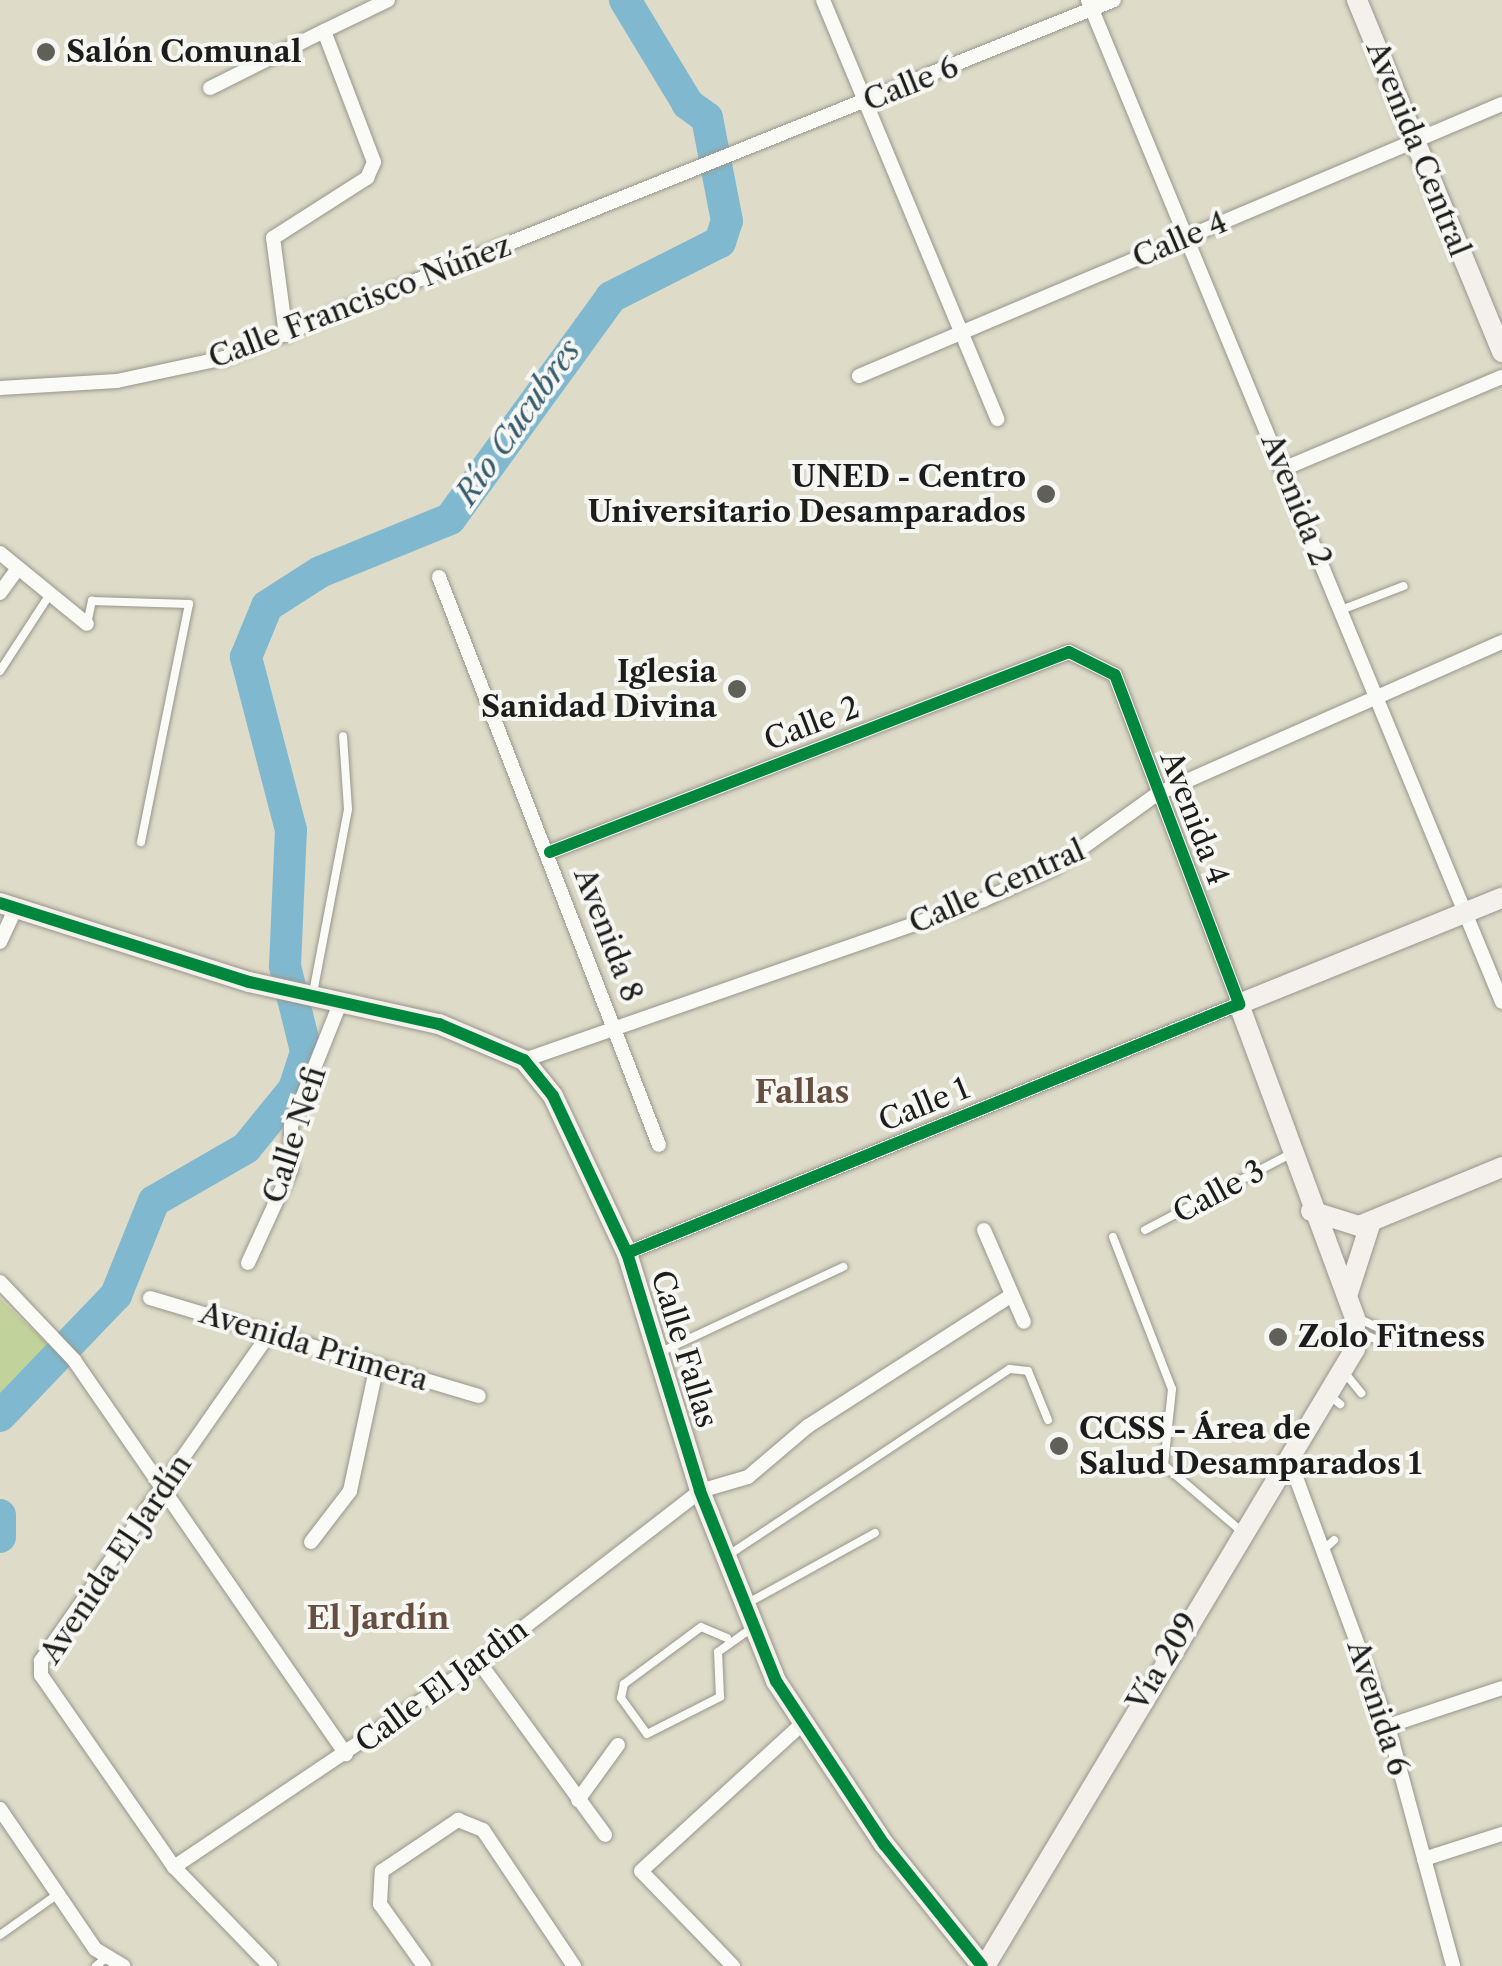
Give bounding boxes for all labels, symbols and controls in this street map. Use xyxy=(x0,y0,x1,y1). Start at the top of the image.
place label: Salón Comunal xyxy=(66,34,302,70)
street label: Avenida Central xyxy=(1358,36,1478,262)
marker: Salón Comunal xyxy=(35,41,57,63)
street label: Calle 6 xyxy=(858,49,964,119)
street label: Calle 4 xyxy=(1127,204,1233,276)
street label: Calle Francisco Núñez xyxy=(204,228,516,376)
water label: Río Cucubres xyxy=(447,332,589,512)
street label: Avenida 2 xyxy=(1253,428,1339,572)
place label: UNED - Centro Universitario Desamparados xyxy=(588,459,1026,530)
marker: UNED - Centro Universitario Desamparados xyxy=(1035,483,1057,505)
place label: Iglesia Sanidad Divina xyxy=(481,654,717,724)
marker: Iglesia Sanidad Divina xyxy=(726,678,748,700)
street label: Calle 2 xyxy=(759,689,865,759)
street label: Avenida 4 xyxy=(1152,746,1236,890)
street label: Calle Central xyxy=(904,832,1090,942)
street label: Avenida 8 xyxy=(566,863,650,1007)
street label: Calle Nefi xyxy=(256,1062,334,1208)
street label: Calle 1 xyxy=(874,1071,974,1139)
district label: Fallas xyxy=(755,1073,849,1111)
street label: Calle 3 xyxy=(1167,1153,1271,1231)
street label: Calle Fallas xyxy=(643,1266,725,1432)
street label: Avenida Primera xyxy=(195,1295,433,1399)
place label: Zolo Fitness xyxy=(1298,1319,1485,1355)
marker: Zolo Fitness xyxy=(1267,1326,1289,1348)
place label: CCSS - Área de Salud Desamparados 1 xyxy=(1079,1411,1422,1482)
marker: CCSS - Área de Salud Desamparados 1 xyxy=(1048,1435,1070,1457)
street label: Avenida El Jardín xyxy=(33,1448,199,1670)
district label: El Jardín xyxy=(306,1599,450,1637)
street label: Vía 209 xyxy=(1120,1606,1206,1718)
street label: Calle El Jardìn xyxy=(349,1612,535,1760)
street label: Avenida 6 xyxy=(1339,1636,1417,1780)

